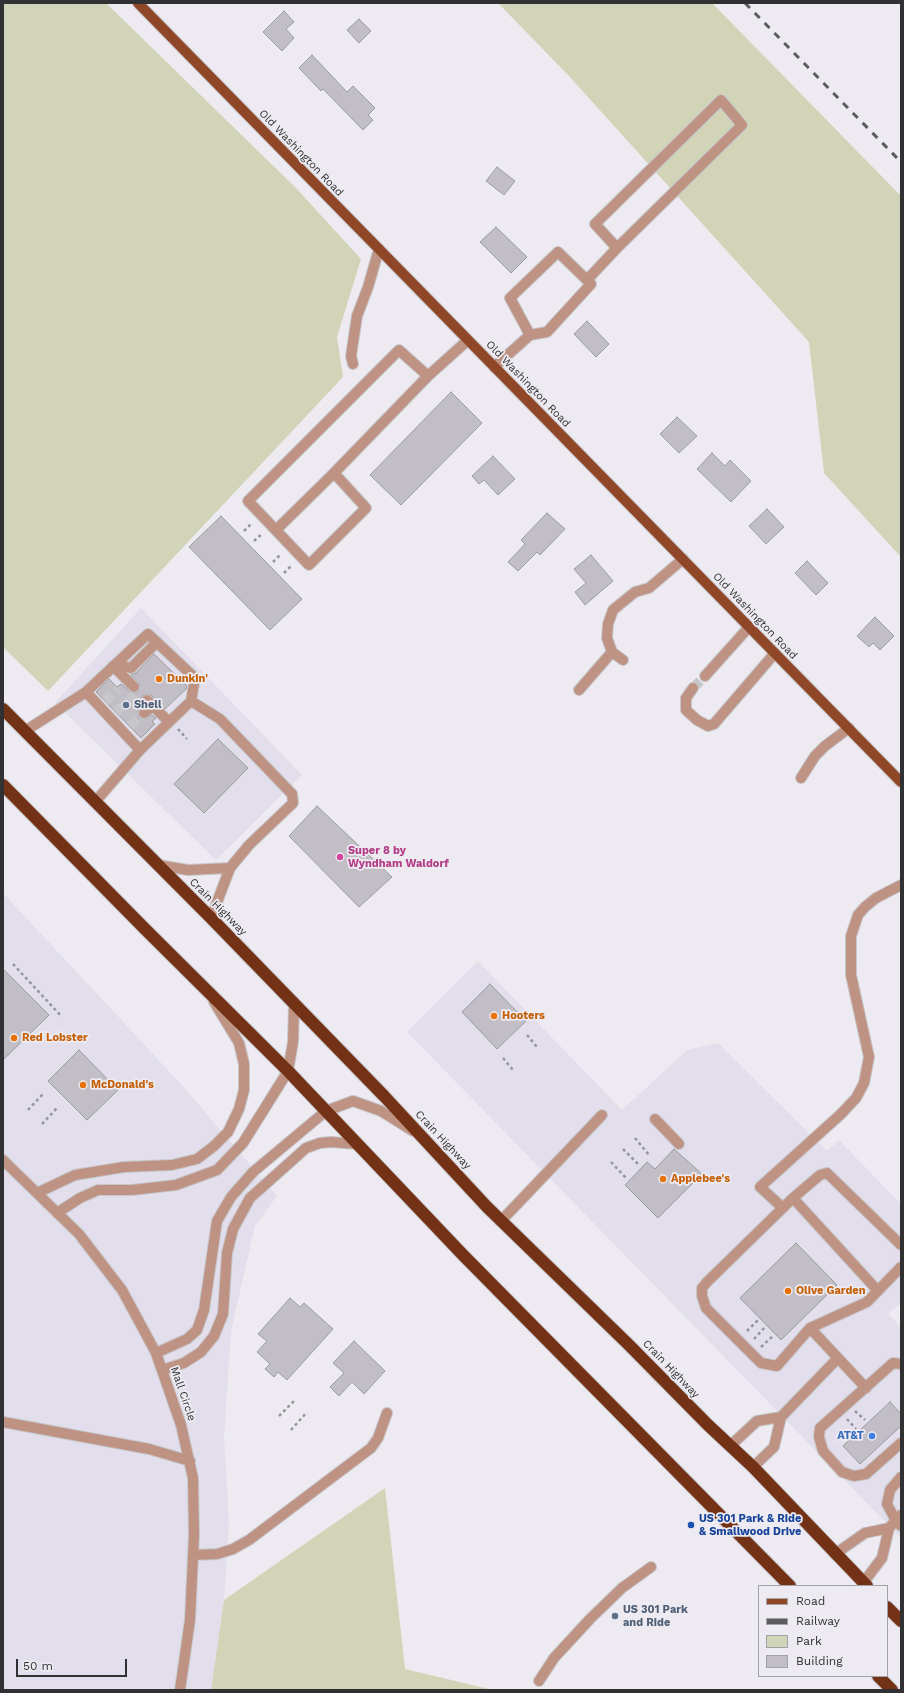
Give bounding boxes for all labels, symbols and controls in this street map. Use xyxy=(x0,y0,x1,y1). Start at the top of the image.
street label: Old Washington Road xyxy=(256,107,346,199)
street label: Old Washington Road xyxy=(483,338,573,430)
street label: Old Washington Road xyxy=(710,570,800,662)
place label: Dunkin' xyxy=(167,672,208,686)
marker: Dunkin' xyxy=(154,674,164,684)
place label: Shell xyxy=(134,698,161,712)
marker: Shell xyxy=(121,700,131,710)
place label: Super 8 by Wyndham Waldorf xyxy=(348,844,449,870)
marker: Super 8 by Wyndham Waldorf xyxy=(335,852,345,862)
street label: Crain Highway xyxy=(187,876,249,938)
place label: Hooters xyxy=(502,1009,545,1023)
marker: Hooters xyxy=(489,1011,499,1021)
place label: Red Lobster xyxy=(22,1031,88,1045)
marker: Red Lobster xyxy=(9,1033,19,1043)
place label: McDonald's xyxy=(91,1078,154,1092)
marker: McDonald's xyxy=(78,1080,88,1090)
street label: Crain Highway xyxy=(412,1108,474,1172)
place label: Applebee's xyxy=(671,1172,730,1186)
marker: Applebee's xyxy=(658,1174,668,1184)
place label: Olive Garden xyxy=(796,1284,866,1298)
marker: Olive Garden xyxy=(783,1286,793,1296)
street label: Crain Highway xyxy=(640,1337,702,1401)
street label: Mall Circle xyxy=(168,1365,198,1423)
place label: AT&T xyxy=(837,1429,864,1443)
marker: AT&T xyxy=(867,1431,877,1441)
place label: US 301 Park & Ride & Smallwood Drive xyxy=(699,1512,801,1538)
marker: US 301 Park & Ride & Smallwood Drive xyxy=(686,1520,696,1530)
legend xyxy=(758,1585,888,1677)
text: Road xyxy=(796,1594,825,1608)
place label: US 301 Park and Ride xyxy=(623,1603,688,1629)
marker: US 301 Park and Ride xyxy=(610,1611,620,1621)
text: Railway xyxy=(796,1614,840,1628)
text: Park xyxy=(796,1634,822,1648)
scale bar xyxy=(18,1651,129,1677)
text: Building xyxy=(796,1654,843,1668)
text: 50 m xyxy=(23,1659,53,1673)

